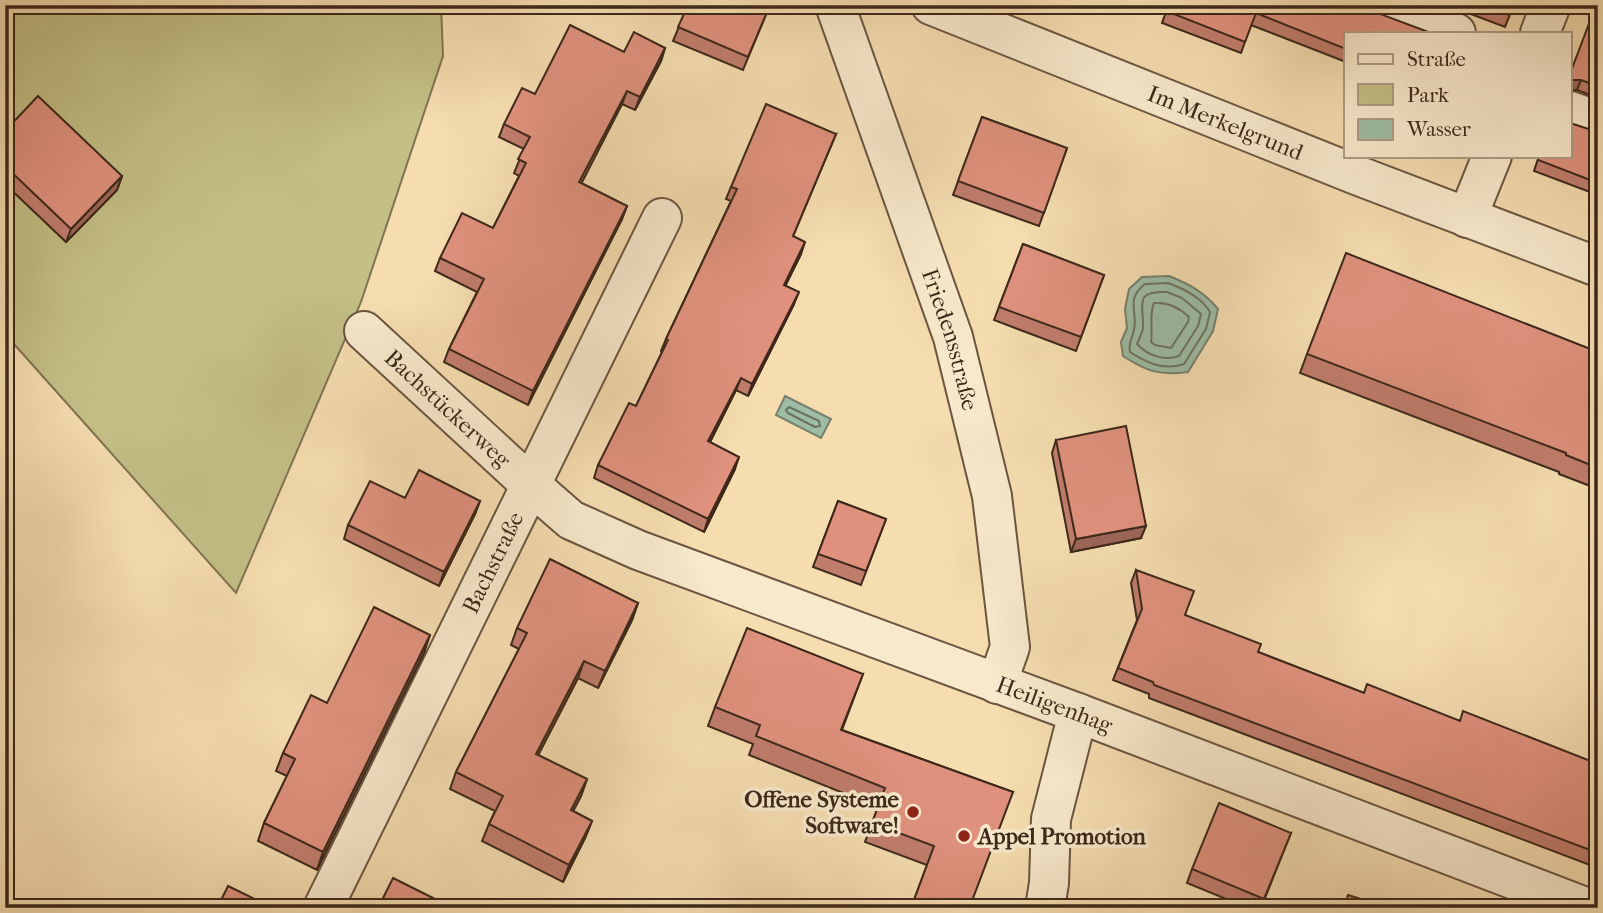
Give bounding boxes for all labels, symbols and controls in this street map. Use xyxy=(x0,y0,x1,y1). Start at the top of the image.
legend xyxy=(1344,32,1572,158)
text: Straße xyxy=(1407,47,1466,71)
street label: Im Merkelgrund xyxy=(1144,79,1307,166)
text: Park xyxy=(1407,83,1449,107)
text: Wasser xyxy=(1406,117,1471,141)
street label: Friedensstraße xyxy=(916,265,984,413)
street label: Bachstückerweg xyxy=(379,344,517,473)
street label: Bachstraße xyxy=(456,507,529,618)
street label: Heiligenhag xyxy=(993,670,1117,739)
place label: Offene Systeme Software! xyxy=(744,786,900,839)
marker: Offene Systeme Software! xyxy=(905,804,921,820)
place label: Appel Promotion xyxy=(976,823,1146,850)
marker: Appel Promotion xyxy=(956,828,972,844)

